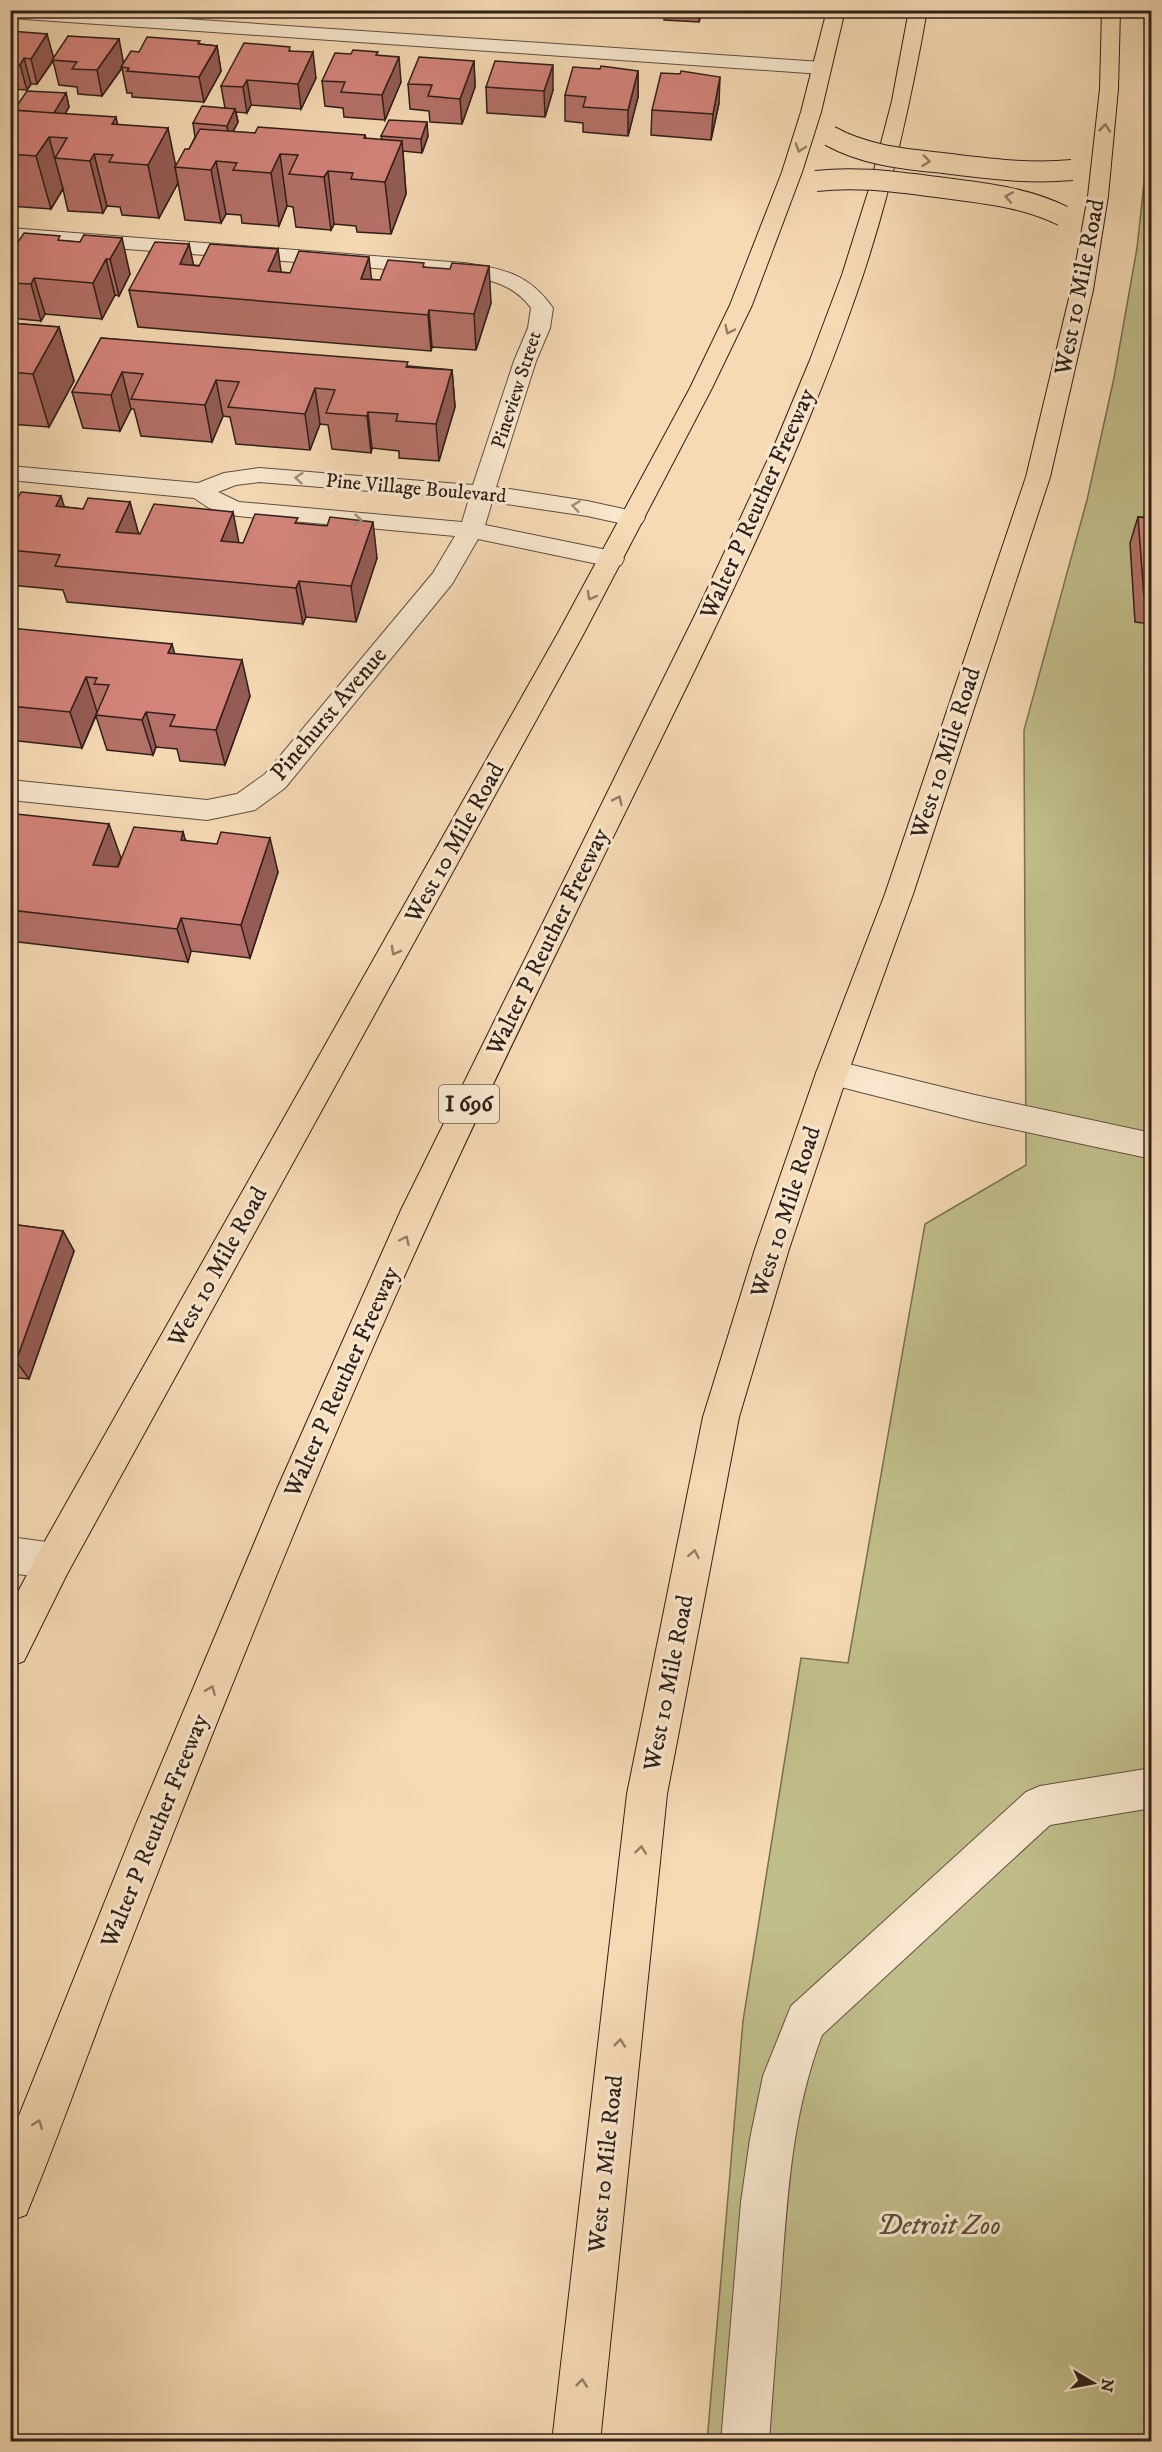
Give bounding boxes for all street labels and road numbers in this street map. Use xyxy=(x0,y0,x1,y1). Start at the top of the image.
street label: West 10 Mile Road xyxy=(1048,197,1112,378)
street label: Pineview Street xyxy=(486,328,548,452)
street label: Walter P Reuther Freeway xyxy=(693,383,823,625)
street label: Pine Village Boulevard xyxy=(325,469,507,509)
street label: Pinehurst Avenue xyxy=(264,641,394,787)
street label: West 10 Mile Road xyxy=(904,663,988,843)
street label: West 10 Mile Road xyxy=(398,758,511,929)
street label: Walter P Reuther Freeway xyxy=(479,823,616,1062)
road number: I 696 xyxy=(439,1085,499,1123)
street label: West 10 Mile Road xyxy=(744,1122,828,1302)
street label: West 10 Mile Road xyxy=(161,1182,274,1353)
street label: Walter P Reuther Freeway xyxy=(277,1261,407,1503)
street label: West 10 Mile Road xyxy=(637,1593,701,1774)
street label: Walter P Reuther Freeway xyxy=(94,1709,216,1953)
street label: West 10 Mile Road xyxy=(582,2074,630,2255)

